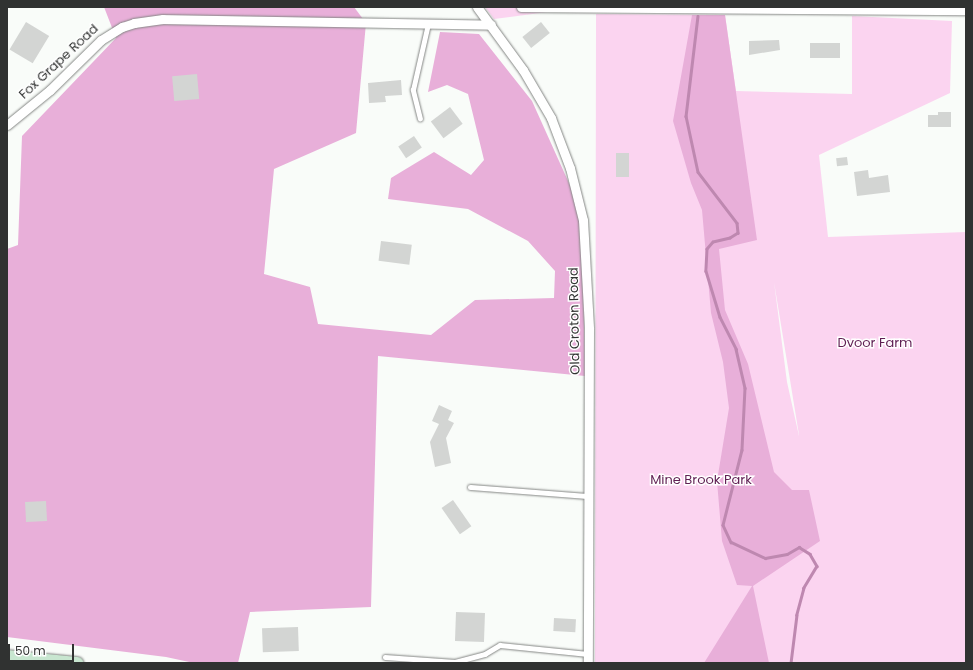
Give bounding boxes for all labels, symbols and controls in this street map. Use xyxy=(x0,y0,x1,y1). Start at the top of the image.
street label: Fox Grape Road xyxy=(16,21,102,103)
street label: Old Croton Road xyxy=(566,267,584,375)
park label: Dvoor Farm xyxy=(837,335,913,351)
park label: Mine Brook Park xyxy=(650,472,752,488)
scale bar xyxy=(10,636,76,662)
text: 50 m xyxy=(15,642,46,659)

